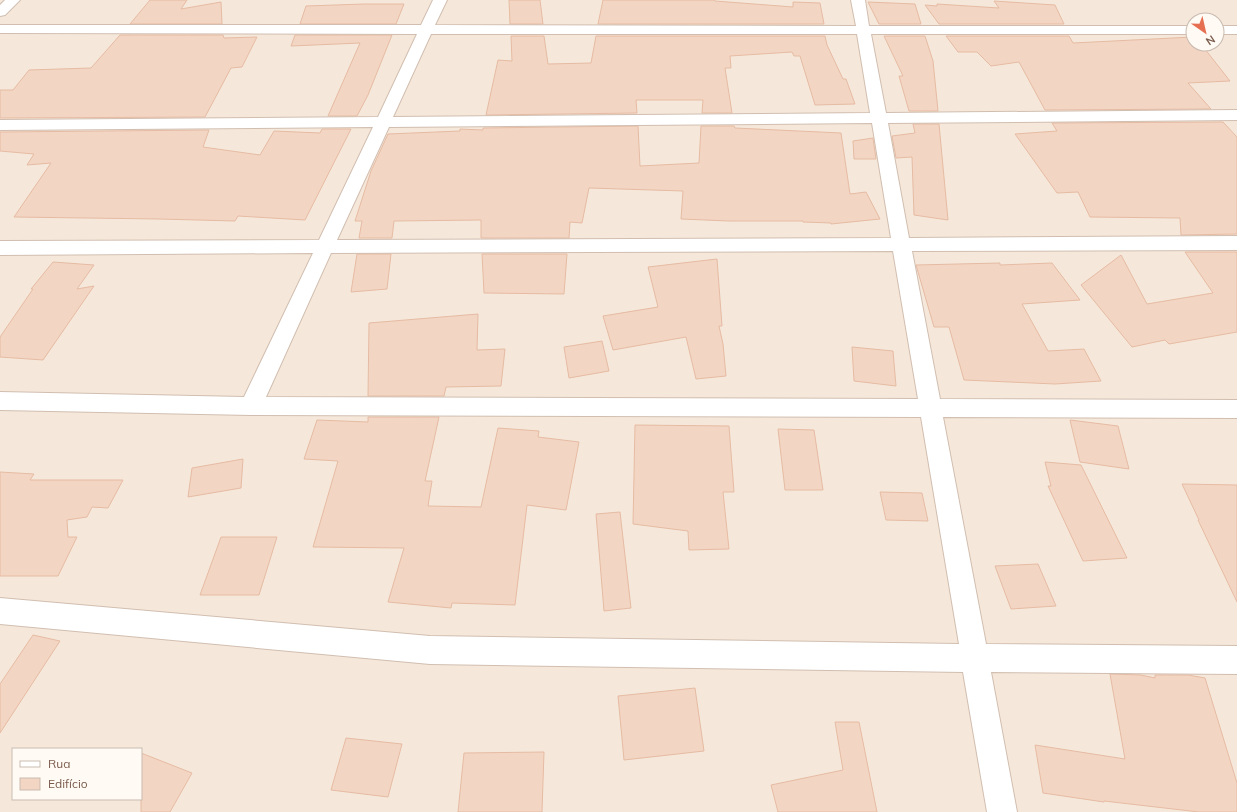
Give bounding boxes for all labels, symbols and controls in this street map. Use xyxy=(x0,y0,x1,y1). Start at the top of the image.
north arrow xyxy=(1185,12,1225,52)
text: N xyxy=(1203,32,1218,48)
legend xyxy=(12,748,142,800)
text: Rua xyxy=(48,756,70,771)
text: Edifício xyxy=(48,776,88,791)

